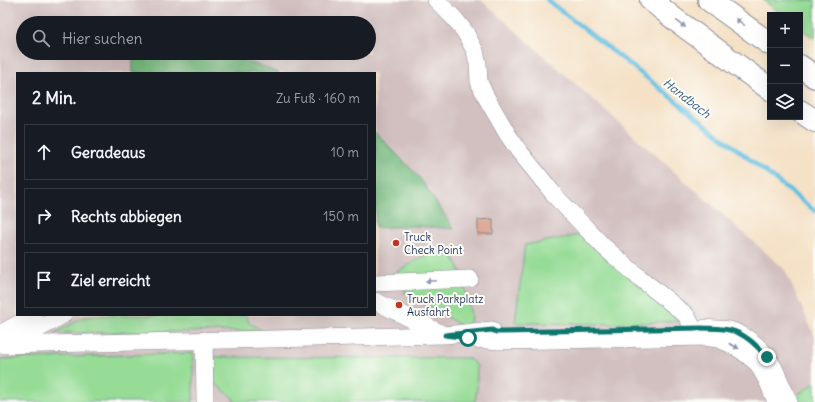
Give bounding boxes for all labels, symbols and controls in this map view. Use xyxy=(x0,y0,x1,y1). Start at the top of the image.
map controls xyxy=(767,12,803,120)
button: + xyxy=(767,12,803,48)
search box xyxy=(16,16,376,60)
one-way arrow xyxy=(734,18,745,26)
one-way arrow xyxy=(676,20,687,28)
icon: search xyxy=(30,27,52,49)
text: Hier suchen xyxy=(62,29,142,48)
button: − xyxy=(767,48,803,84)
water label: Handbach xyxy=(660,75,714,122)
button: layers xyxy=(767,84,803,120)
text: 2 Min. xyxy=(32,87,76,109)
text: Zu Fuß · 160 m xyxy=(276,90,360,107)
icon: ahead xyxy=(33,141,55,163)
text: Geradeaus xyxy=(71,143,145,162)
text: 10 m xyxy=(331,144,359,161)
icon: right xyxy=(33,205,55,227)
text: Rechts abbiegen xyxy=(71,207,182,226)
text: 150 m xyxy=(323,208,359,225)
place label: Truck Check Point xyxy=(404,230,463,257)
marker: Truck Check Point xyxy=(391,238,401,248)
icon: arrive xyxy=(33,269,55,291)
text: Ziel erreicht xyxy=(71,271,150,290)
one-way arrow xyxy=(425,277,437,284)
place label: Truck Parkplatz Ausfahrt xyxy=(407,292,483,319)
marker: Truck Parkplatz Ausfahrt xyxy=(394,300,404,310)
route start xyxy=(459,329,477,347)
one-way arrow xyxy=(728,343,740,350)
route end xyxy=(758,348,776,366)

